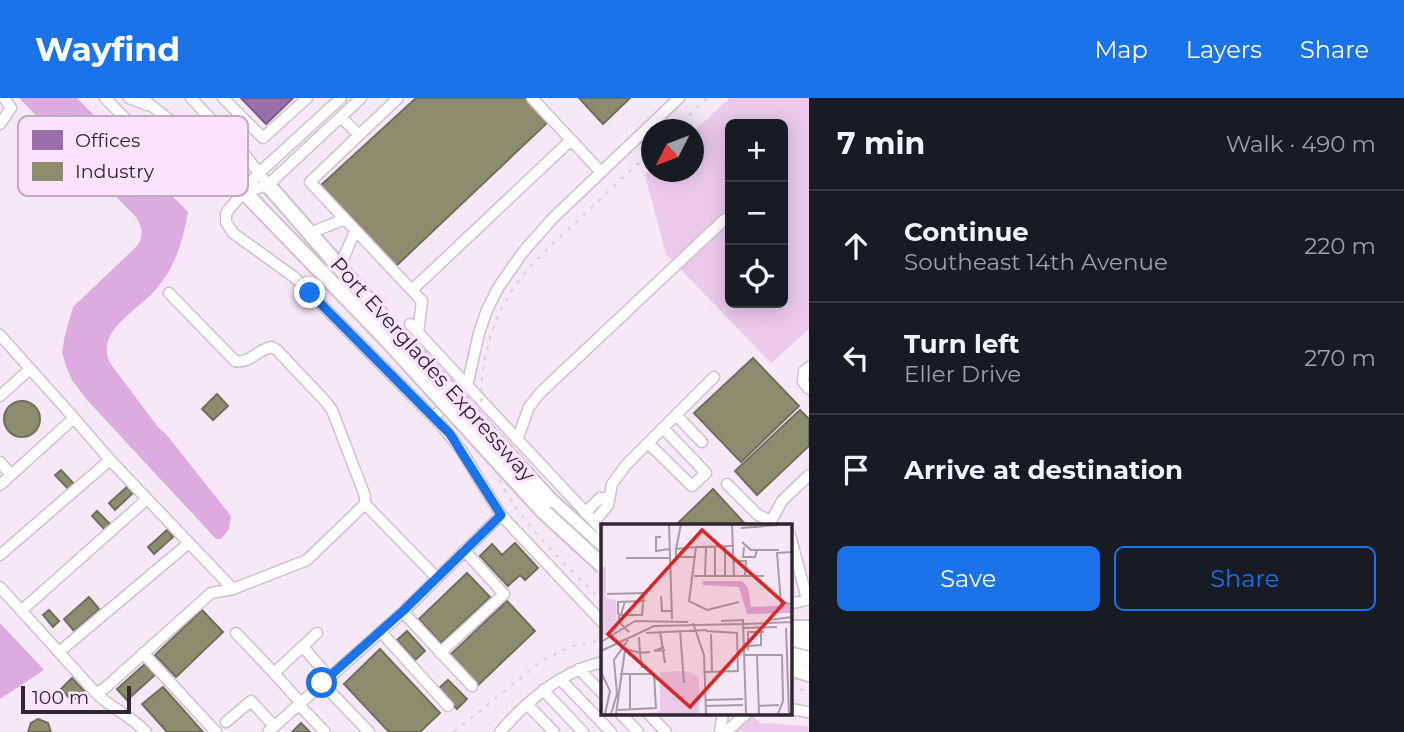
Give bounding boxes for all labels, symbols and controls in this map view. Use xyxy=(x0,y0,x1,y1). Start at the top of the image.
text: Wayfind xyxy=(35,29,180,69)
text: Map xyxy=(1094,35,1148,64)
text: Layers xyxy=(1186,35,1262,64)
text: Share xyxy=(1300,35,1369,64)
legend xyxy=(18,116,248,196)
north arrow xyxy=(641,119,704,182)
map controls xyxy=(725,119,788,308)
button: + xyxy=(725,119,788,182)
text: 7 min xyxy=(837,125,925,162)
text: Offices xyxy=(75,129,140,152)
text: Walk · 490 m xyxy=(1226,130,1376,158)
text: Industry xyxy=(75,160,155,183)
button: − xyxy=(725,182,788,245)
text: Continue xyxy=(904,216,1029,248)
icon: ahead xyxy=(837,227,875,265)
text: 220 m xyxy=(1304,232,1376,260)
button: locate xyxy=(725,245,788,308)
text: Southeast 14th Avenue xyxy=(904,248,1168,276)
street label: Port Everglades Expressway xyxy=(326,252,541,487)
route end xyxy=(294,277,325,308)
text: Turn left xyxy=(904,328,1020,360)
icon: left xyxy=(837,339,875,377)
text: 270 m xyxy=(1304,344,1376,372)
text: Eller Drive xyxy=(904,360,1021,388)
icon: arrive xyxy=(837,451,875,489)
text: Arrive at destination xyxy=(904,454,1183,486)
inset map xyxy=(601,524,792,714)
button: Save xyxy=(837,546,1100,611)
button: Share xyxy=(1114,546,1376,611)
route start xyxy=(306,667,337,698)
scale bar xyxy=(21,683,131,715)
text: 100 m xyxy=(32,686,89,709)

